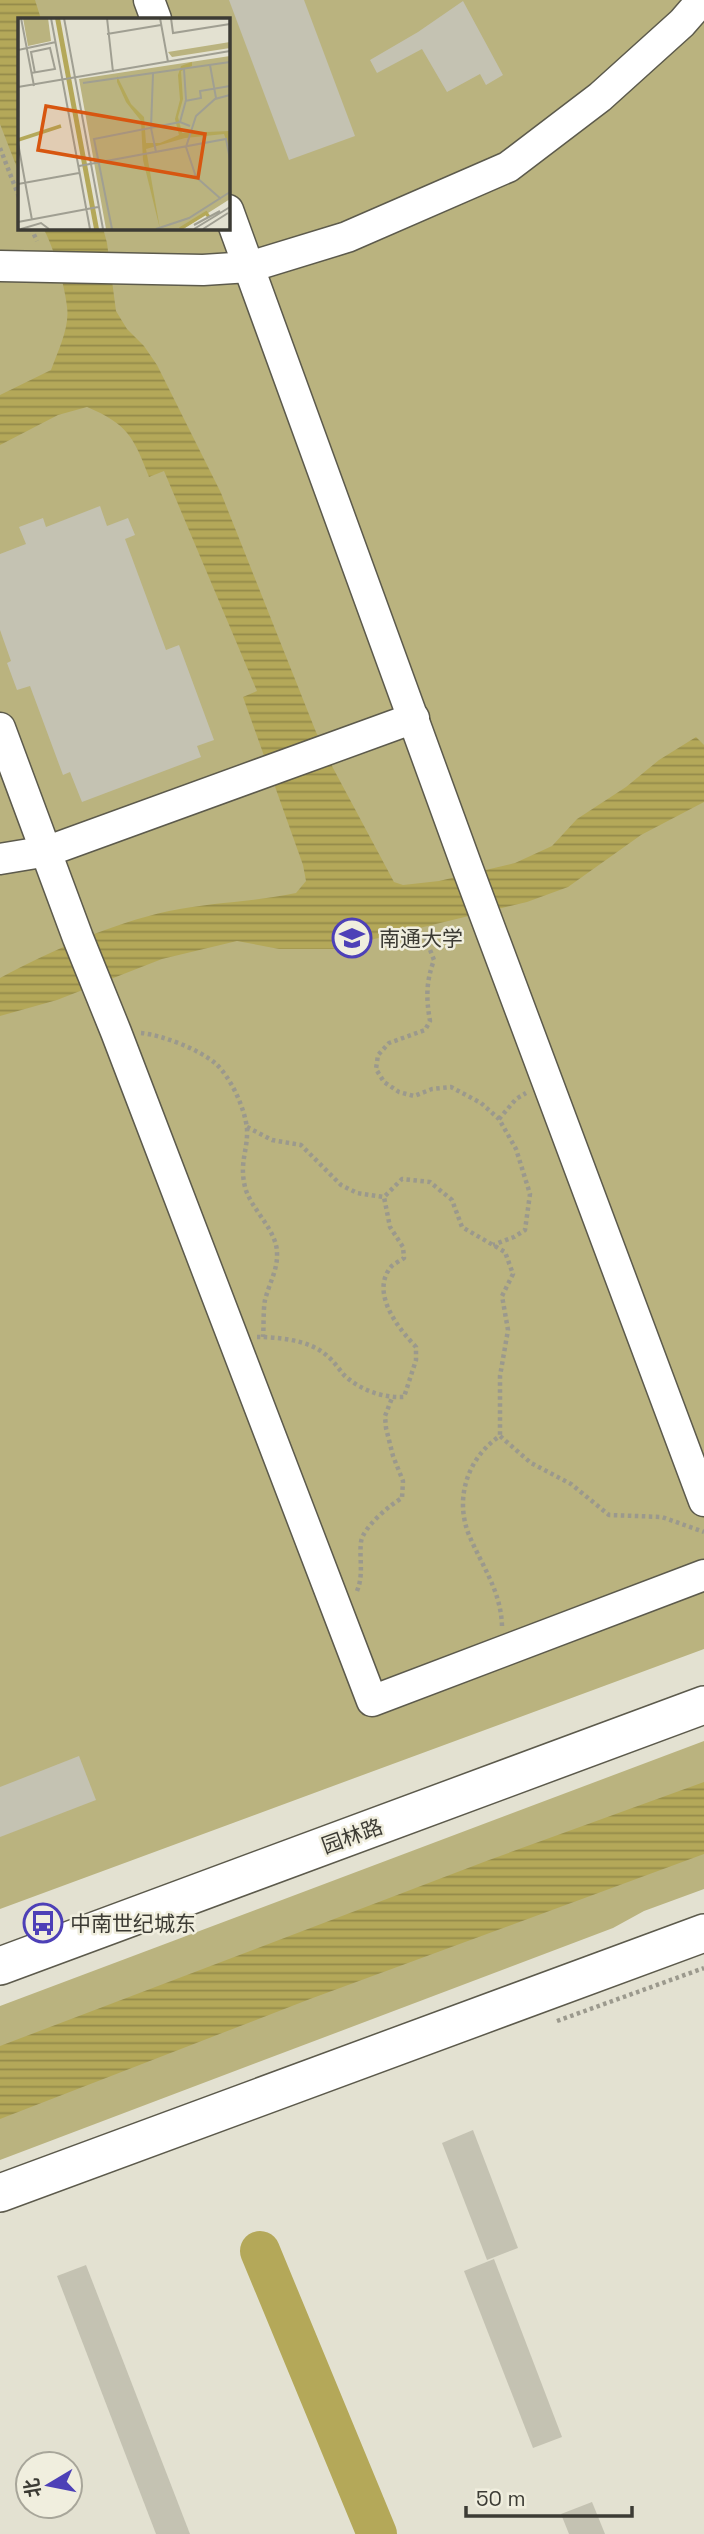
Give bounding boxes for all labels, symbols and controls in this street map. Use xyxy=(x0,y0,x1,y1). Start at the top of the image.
inset map xyxy=(18,18,229,229)
school or university icon: 南通大学 xyxy=(331,917,373,959)
place label: 南通大学 xyxy=(379,925,463,952)
street label: 园林路 xyxy=(318,1813,386,1859)
bus stop icon: 中南世纪城东 xyxy=(22,1902,64,1944)
place label: 中南世纪城东 xyxy=(70,1910,196,1937)
north arrow xyxy=(14,2450,84,2520)
scale bar xyxy=(466,2474,632,2518)
text: 北 xyxy=(19,2476,47,2499)
text: 50 m xyxy=(476,2485,526,2512)

